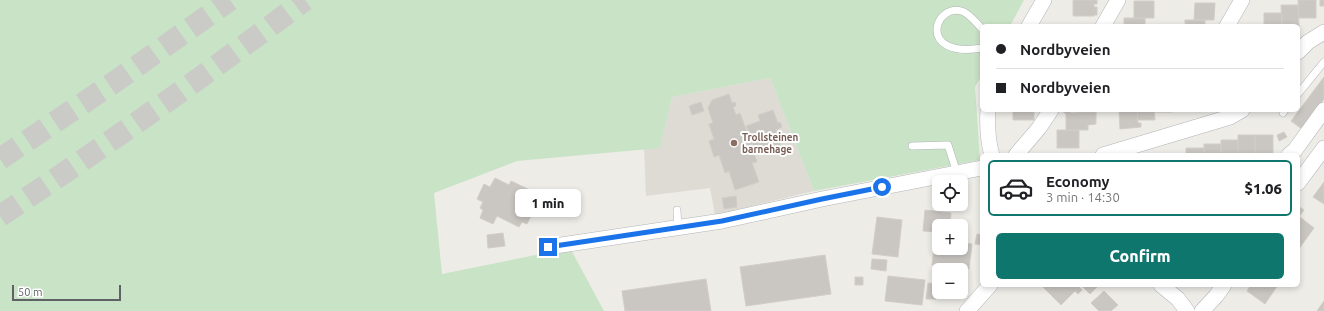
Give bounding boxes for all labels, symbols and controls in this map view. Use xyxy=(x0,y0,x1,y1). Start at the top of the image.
text: Nordbyveien xyxy=(1020,41,1110,58)
text: Nordbyveien xyxy=(1020,79,1110,96)
place label: Trollsteinen barnehage xyxy=(742,132,799,155)
marker: Trollsteinen barnehage xyxy=(729,138,739,148)
icon: car xyxy=(998,170,1034,206)
text: Economy xyxy=(1046,173,1110,190)
map controls xyxy=(932,175,968,299)
button: locate xyxy=(932,175,968,211)
route start xyxy=(873,178,891,196)
text: $1.06 xyxy=(1244,180,1282,197)
callout: 1 min xyxy=(515,189,581,217)
text: 3 min · 14:30 xyxy=(1046,190,1120,204)
text: 1 min xyxy=(531,196,565,210)
button: + xyxy=(932,219,968,255)
button: Confirm xyxy=(996,233,1284,279)
route end xyxy=(539,238,557,256)
button: − xyxy=(932,263,968,299)
scale bar xyxy=(12,283,121,302)
text: 50 m xyxy=(18,286,42,298)

